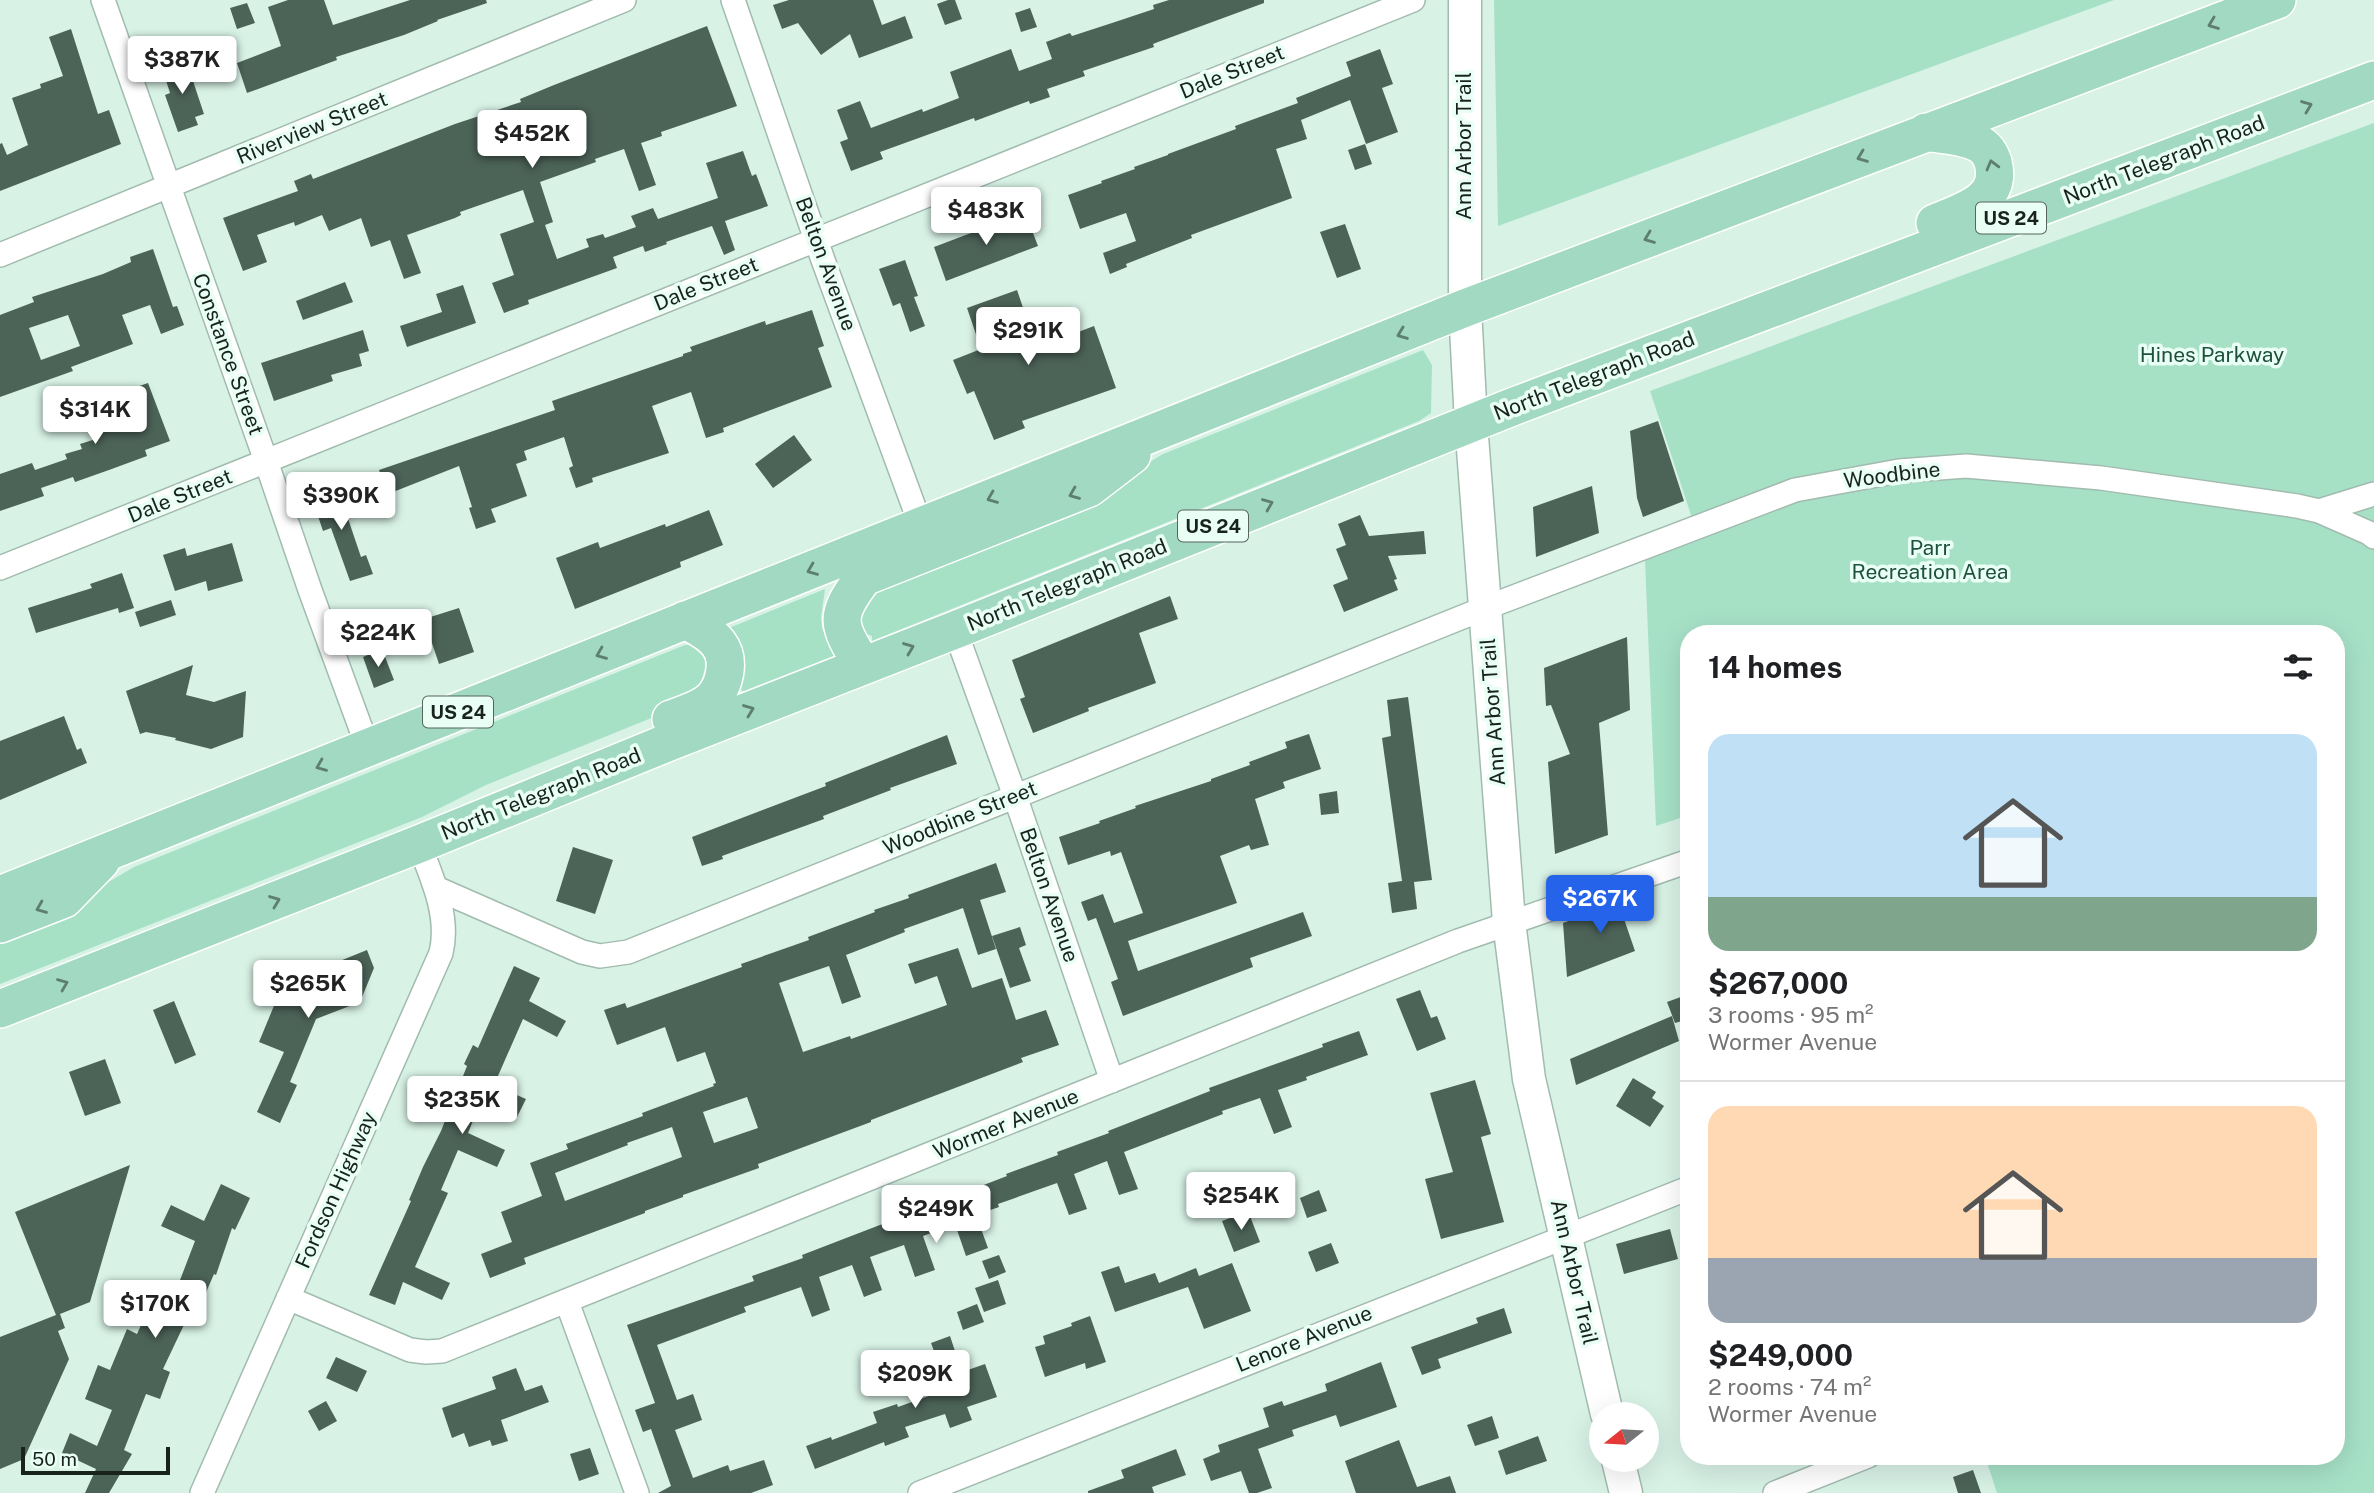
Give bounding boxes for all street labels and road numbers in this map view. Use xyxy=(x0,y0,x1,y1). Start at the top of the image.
street label: Dale Street xyxy=(1176,39,1288,104)
street label: Ann Arbor Trail xyxy=(1451,72,1476,220)
street label: Riverview Street xyxy=(233,86,391,169)
street label: North Telegraph Road xyxy=(2060,110,2268,209)
street label: Belton Avenue xyxy=(791,193,862,334)
road number: US 24 xyxy=(1976,202,2046,233)
street label: Dale Street xyxy=(650,251,762,316)
street label: Constance Street xyxy=(188,270,269,438)
street label: North Telegraph Road xyxy=(1490,326,1698,425)
street label: Woodbine xyxy=(1842,456,1942,493)
street label: Dale Street xyxy=(124,463,236,528)
road number: US 24 xyxy=(1178,510,1248,541)
street label: North Telegraph Road xyxy=(963,533,1170,636)
street label: Ann Arbor Trail xyxy=(1475,637,1510,787)
road number: US 24 xyxy=(423,696,493,727)
street label: North Telegraph Road xyxy=(437,742,644,845)
street label: Woodbine Street xyxy=(879,775,1040,860)
street label: Belton Avenue xyxy=(1015,824,1084,965)
street label: Wormer Avenue xyxy=(929,1083,1082,1164)
street label: Fordson Highway xyxy=(290,1108,381,1272)
street label: Ann Arbor Trail xyxy=(1546,1197,1603,1347)
street label: Lenore Avenue xyxy=(1232,1300,1376,1377)

